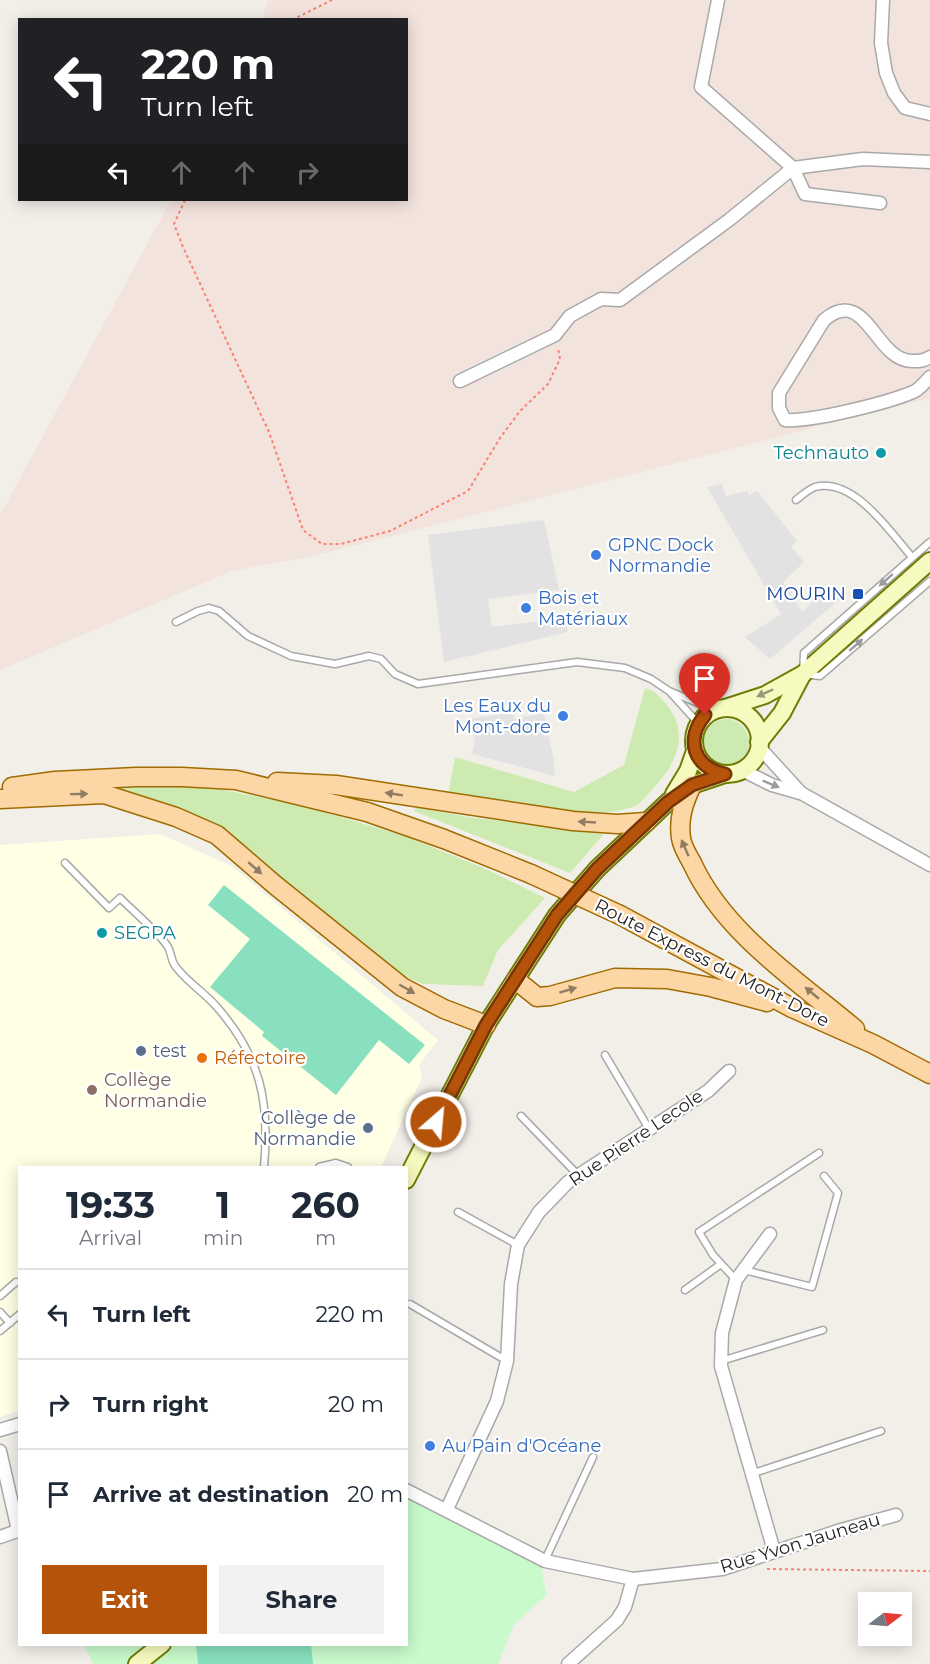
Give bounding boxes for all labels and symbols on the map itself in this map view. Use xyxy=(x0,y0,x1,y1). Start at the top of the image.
place label: Technauto xyxy=(773,442,869,464)
marker: Technauto xyxy=(874,446,888,460)
place label: GPNC Dock Normandie xyxy=(608,534,714,577)
marker: GPNC Dock Normandie xyxy=(589,548,603,562)
one-way arrow xyxy=(878,574,894,587)
place label: MOURIN xyxy=(766,583,846,605)
place label: Bois et Matériaux xyxy=(538,587,628,630)
marker: MOURIN xyxy=(851,587,865,601)
marker: Bois et Matériaux xyxy=(519,601,533,615)
one-way arrow xyxy=(848,639,863,652)
pin xyxy=(679,653,730,715)
one-way arrow xyxy=(757,689,774,698)
place label: Les Eaux du Mont-dore xyxy=(443,695,551,738)
marker: Les Eaux du Mont-dore xyxy=(556,709,570,723)
one-way arrow xyxy=(762,779,780,789)
one-way arrow xyxy=(70,789,89,799)
one-way arrow xyxy=(385,789,404,798)
one-way arrow xyxy=(578,818,597,827)
one-way arrow xyxy=(680,839,690,857)
one-way arrow xyxy=(247,861,263,874)
street label: Route Express du Mont-Dore xyxy=(591,894,833,1032)
place label: SEGPA xyxy=(114,922,176,944)
marker: SEGPA xyxy=(95,926,109,940)
one-way arrow xyxy=(399,984,416,994)
one-way arrow xyxy=(559,985,577,994)
one-way arrow xyxy=(805,987,820,1000)
place label: test xyxy=(153,1040,187,1062)
marker: test xyxy=(134,1044,148,1058)
place label: Réfectoire xyxy=(214,1047,306,1069)
marker: Réfectoire xyxy=(195,1051,209,1065)
place label: Collège Normandie xyxy=(104,1069,207,1112)
marker: Collège Normandie xyxy=(85,1083,99,1097)
street label: Rue Pierre Lecole xyxy=(565,1085,707,1191)
position arrow xyxy=(404,1090,468,1154)
place label: Collège de Normandie xyxy=(253,1107,356,1150)
marker: Collège de Normandie xyxy=(361,1121,375,1135)
place label: Au Pain d'Océane xyxy=(442,1435,602,1457)
marker: Au Pain d'Océane xyxy=(423,1439,437,1453)
street label: Rue Yvon Jauneau xyxy=(717,1508,883,1578)
north arrow xyxy=(858,1592,912,1646)

